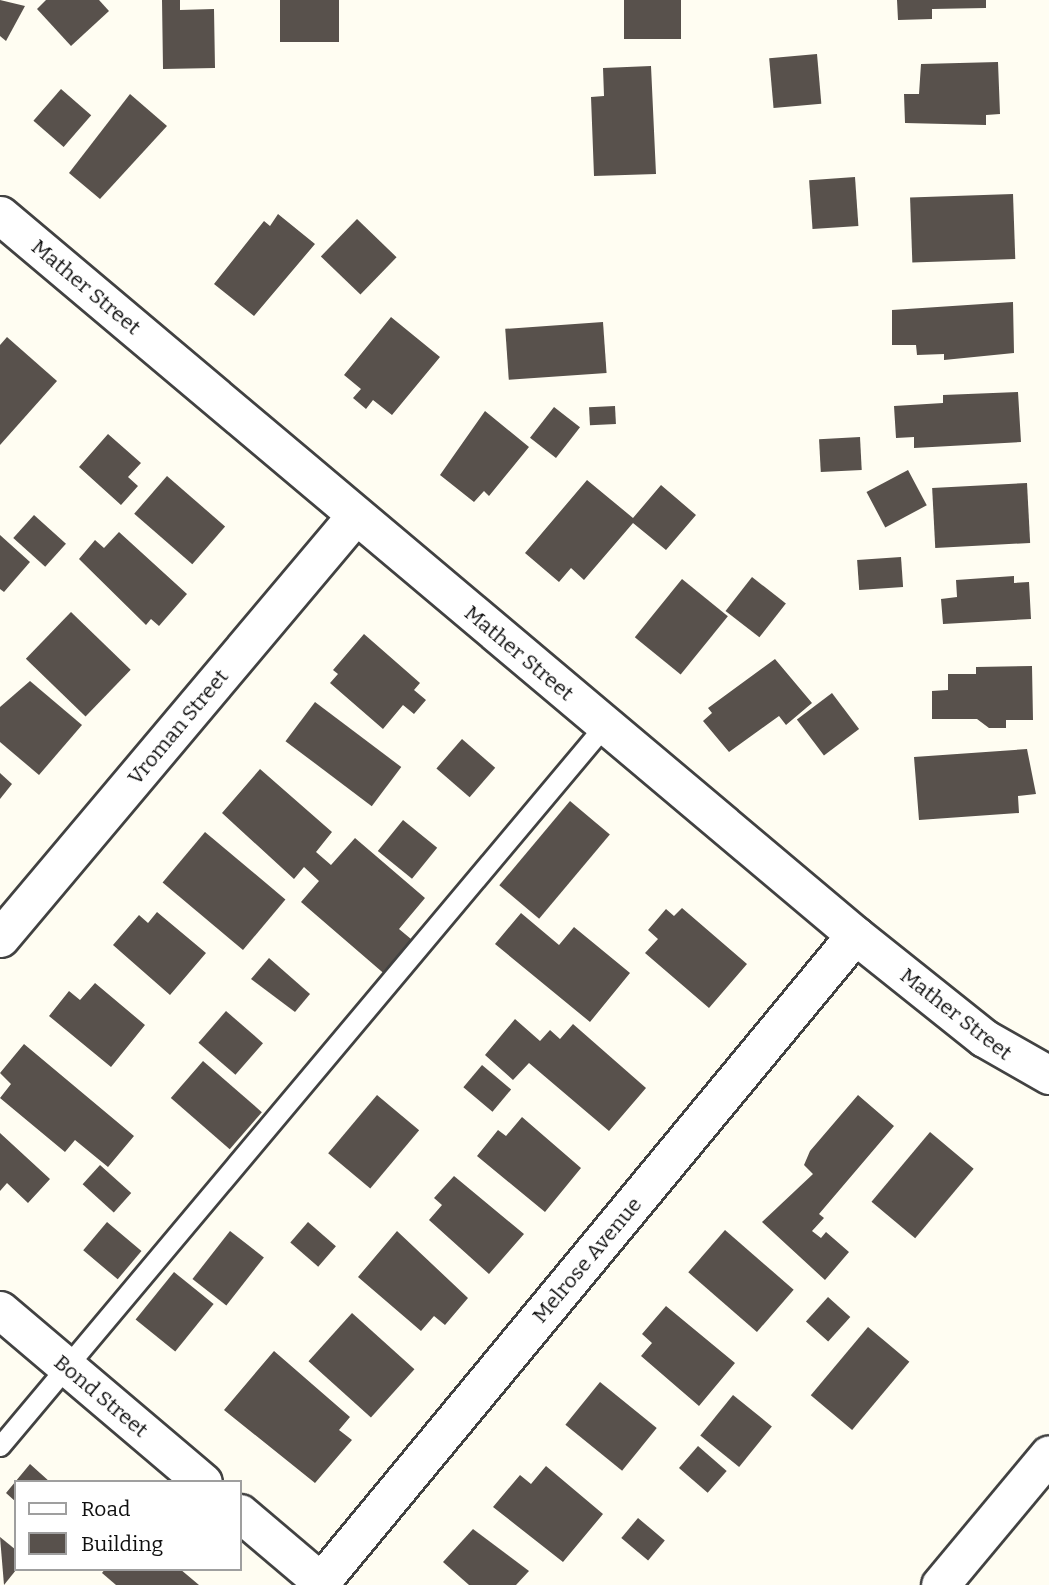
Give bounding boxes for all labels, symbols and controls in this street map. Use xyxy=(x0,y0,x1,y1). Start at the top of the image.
street label: Mather Street xyxy=(26,234,146,340)
street label: Mather Street xyxy=(459,600,579,706)
street label: Vroman Street xyxy=(122,664,234,790)
street label: Mather Street xyxy=(895,963,1017,1065)
street label: Melrose Avenue xyxy=(527,1192,647,1328)
street label: Bond Street xyxy=(49,1350,153,1442)
legend xyxy=(14,1480,242,1571)
text: Road xyxy=(81,1496,130,1522)
text: Building xyxy=(81,1531,163,1557)

